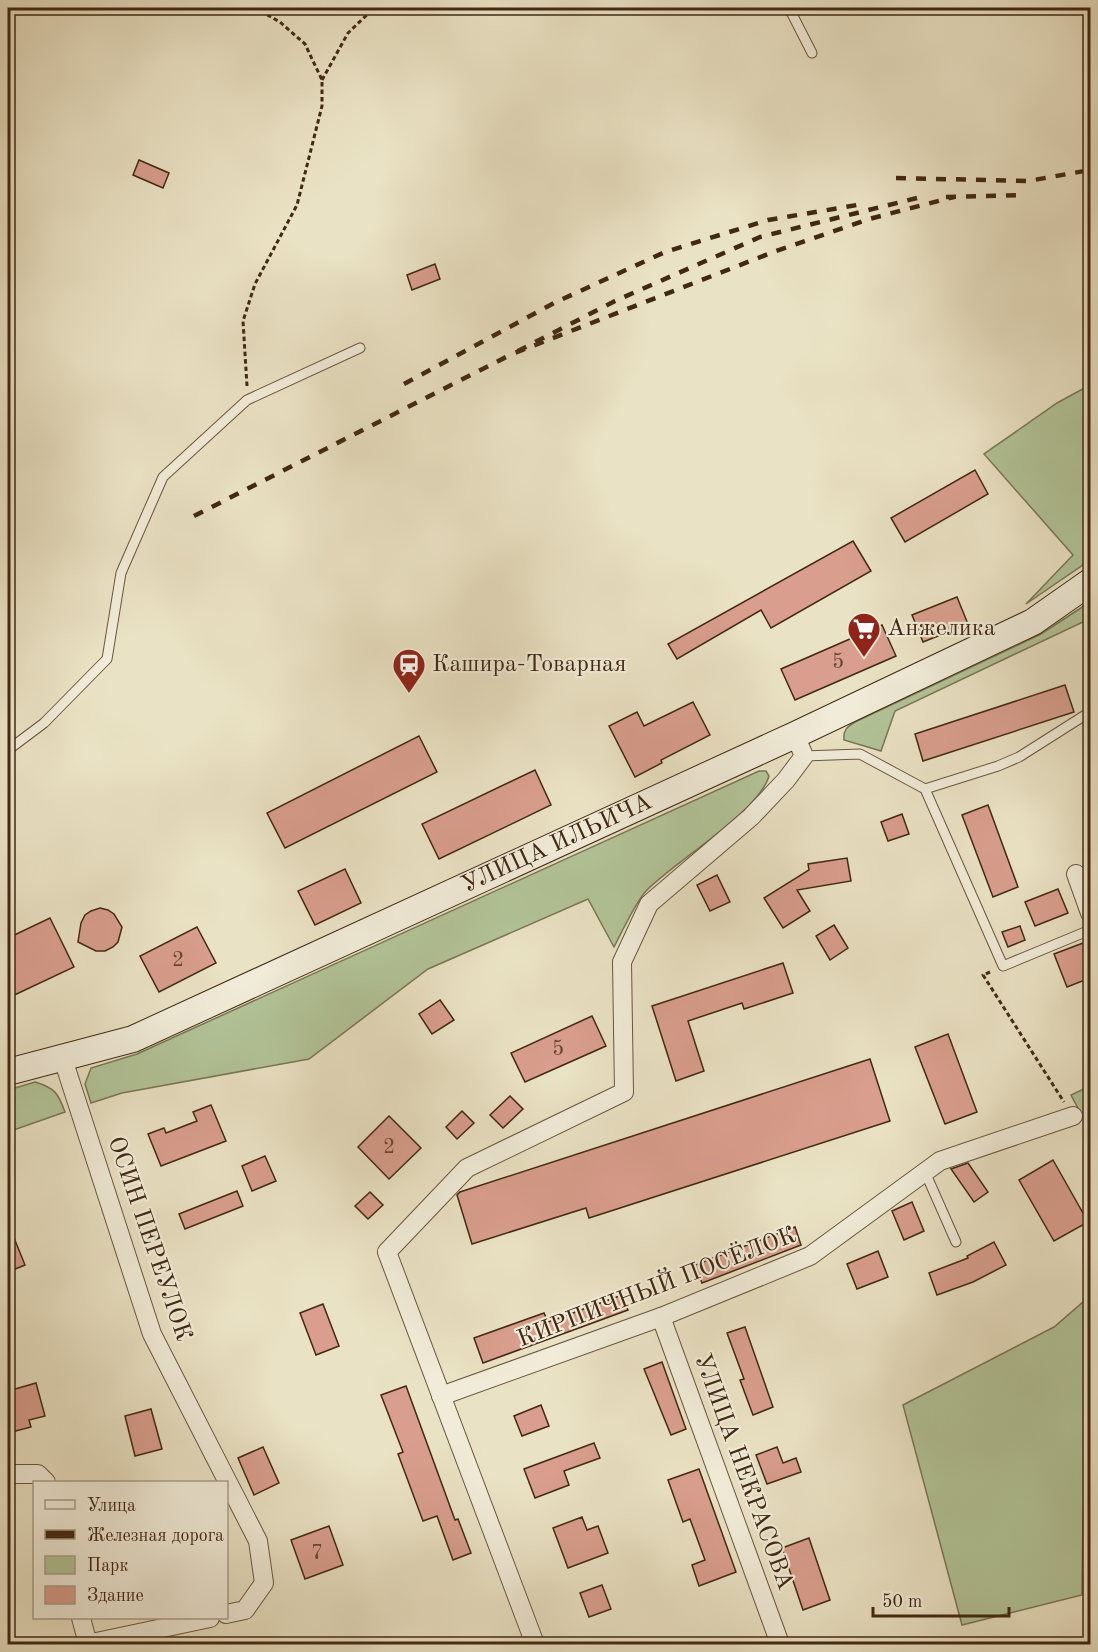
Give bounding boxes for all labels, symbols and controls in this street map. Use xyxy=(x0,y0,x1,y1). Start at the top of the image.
supermarket icon: Анжелика xyxy=(846,611,882,658)
place label: Анжелика xyxy=(887,617,996,641)
station icon: Кашира-Товарная xyxy=(391,647,427,694)
house number: 5 xyxy=(832,652,844,673)
place label: Кашира-Товарная xyxy=(432,653,626,677)
street label: УЛИЦА ИЛЬИЧА xyxy=(458,790,656,898)
house number: 2 xyxy=(172,950,184,971)
house number: 5 xyxy=(552,1039,564,1060)
street label: ОСИН ПЕРЕУЛОК xyxy=(103,1134,195,1344)
house number: 2 xyxy=(383,1137,395,1158)
street label: КИРПИЧНЫЙ ПОСЁЛОК xyxy=(513,1219,800,1352)
street label: УЛИЦА НЕКРАСОВА xyxy=(689,1351,797,1593)
legend xyxy=(33,1481,228,1619)
text: Улица xyxy=(87,1497,136,1515)
text: Железная дорога xyxy=(87,1527,224,1545)
house number: 7 xyxy=(311,1543,323,1564)
text: Парк xyxy=(87,1557,128,1575)
scale bar xyxy=(873,1580,1010,1618)
text: Здание xyxy=(87,1587,144,1605)
text: 50 m xyxy=(882,1593,922,1611)

